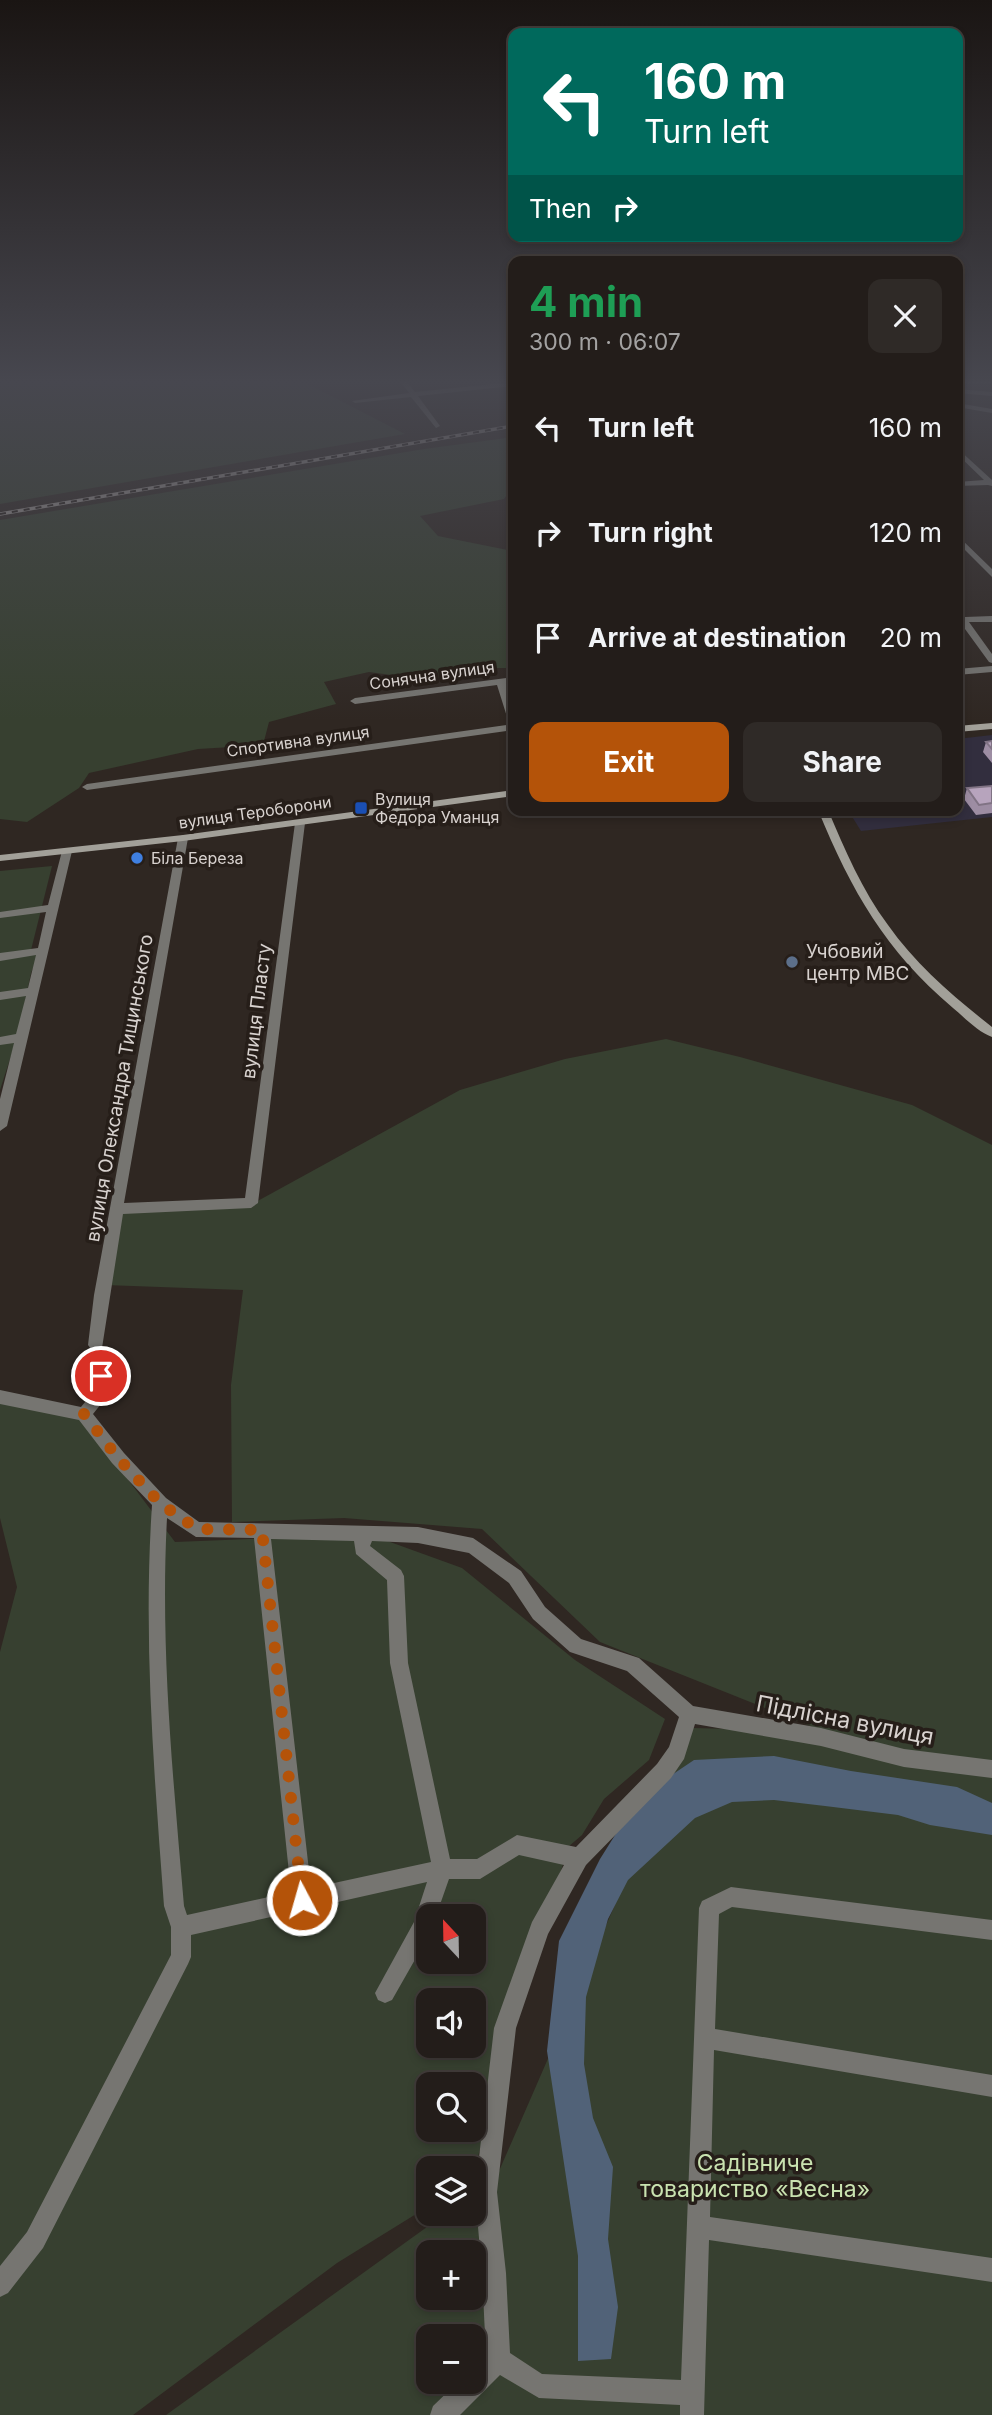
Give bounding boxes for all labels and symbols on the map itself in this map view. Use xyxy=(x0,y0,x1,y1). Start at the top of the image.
street label: Сонячна вулиця xyxy=(368,656,496,694)
street label: Спортивна вулиця xyxy=(225,721,371,761)
place label: Вулиця Федора Уманця xyxy=(375,789,499,827)
street label: вулиця Тероборони xyxy=(177,791,333,833)
marker: Вулиця Федора Уманця xyxy=(353,800,369,816)
place label: Біла Береза xyxy=(151,848,244,868)
marker: Біла Береза xyxy=(129,850,145,866)
street label: вулиця Олександра Тищинського xyxy=(81,932,158,1244)
place label: Учбовий центр МВС xyxy=(806,940,909,985)
street label: вулиця Пласту xyxy=(237,942,276,1080)
marker: Учбовий центр МВС xyxy=(784,954,800,970)
pin xyxy=(71,1346,131,1406)
street label: Підлісна вулиця xyxy=(754,1689,936,1751)
position arrow xyxy=(265,1863,339,1937)
north arrow xyxy=(416,1904,486,1974)
park label: Садівниче товариство «Весна» xyxy=(640,2149,870,2203)

